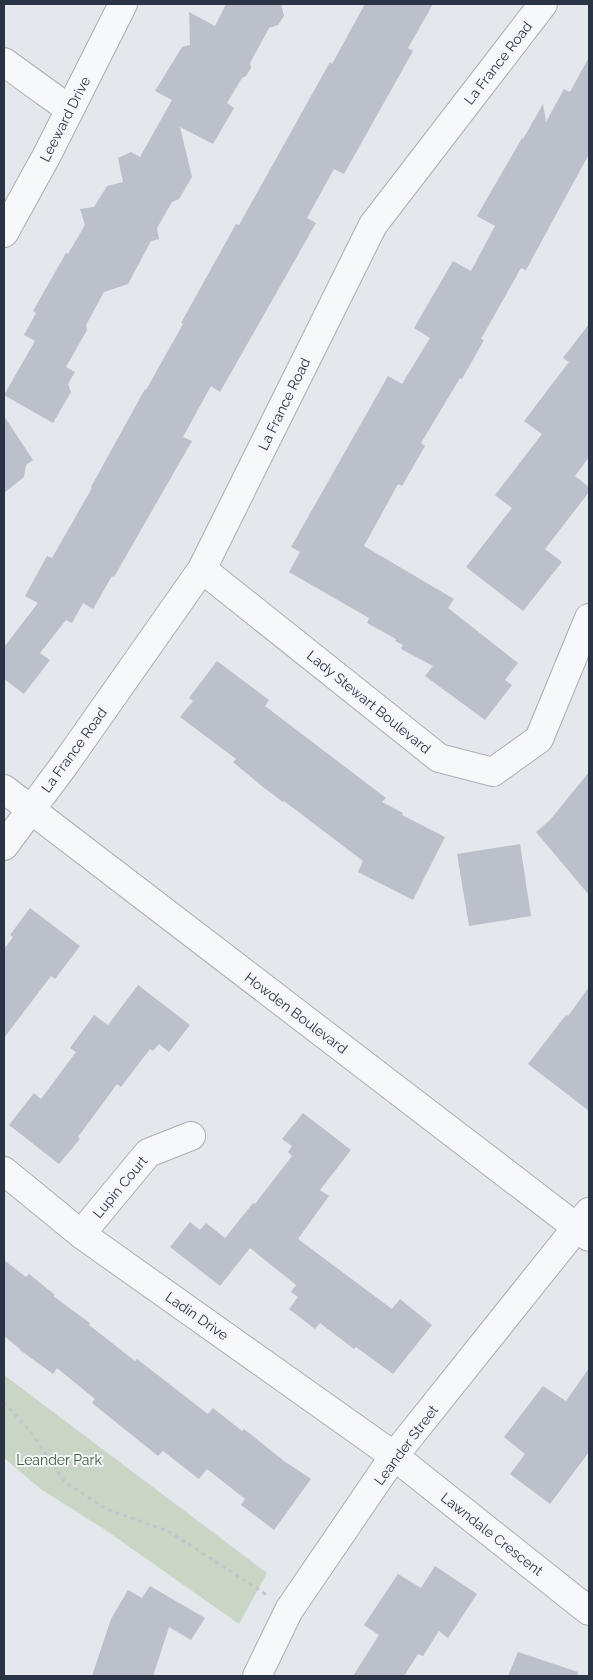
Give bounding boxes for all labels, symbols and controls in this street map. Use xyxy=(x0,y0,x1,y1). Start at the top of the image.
street label: La France Road xyxy=(461,18,535,108)
street label: Leeward Drive xyxy=(37,74,93,164)
street label: La France Road xyxy=(255,355,313,453)
street label: Lady Stewart Boulevard xyxy=(304,647,434,757)
street label: La France Road xyxy=(38,705,110,795)
street label: Howden Boulevard xyxy=(242,969,350,1057)
street label: Lupin Court xyxy=(90,1153,151,1221)
street label: Ladin Drive xyxy=(163,1289,231,1343)
street label: Leander Street xyxy=(371,1402,441,1488)
park label: Leander Park xyxy=(16,1452,102,1468)
street label: Lawndale Crescent xyxy=(438,1489,546,1579)

